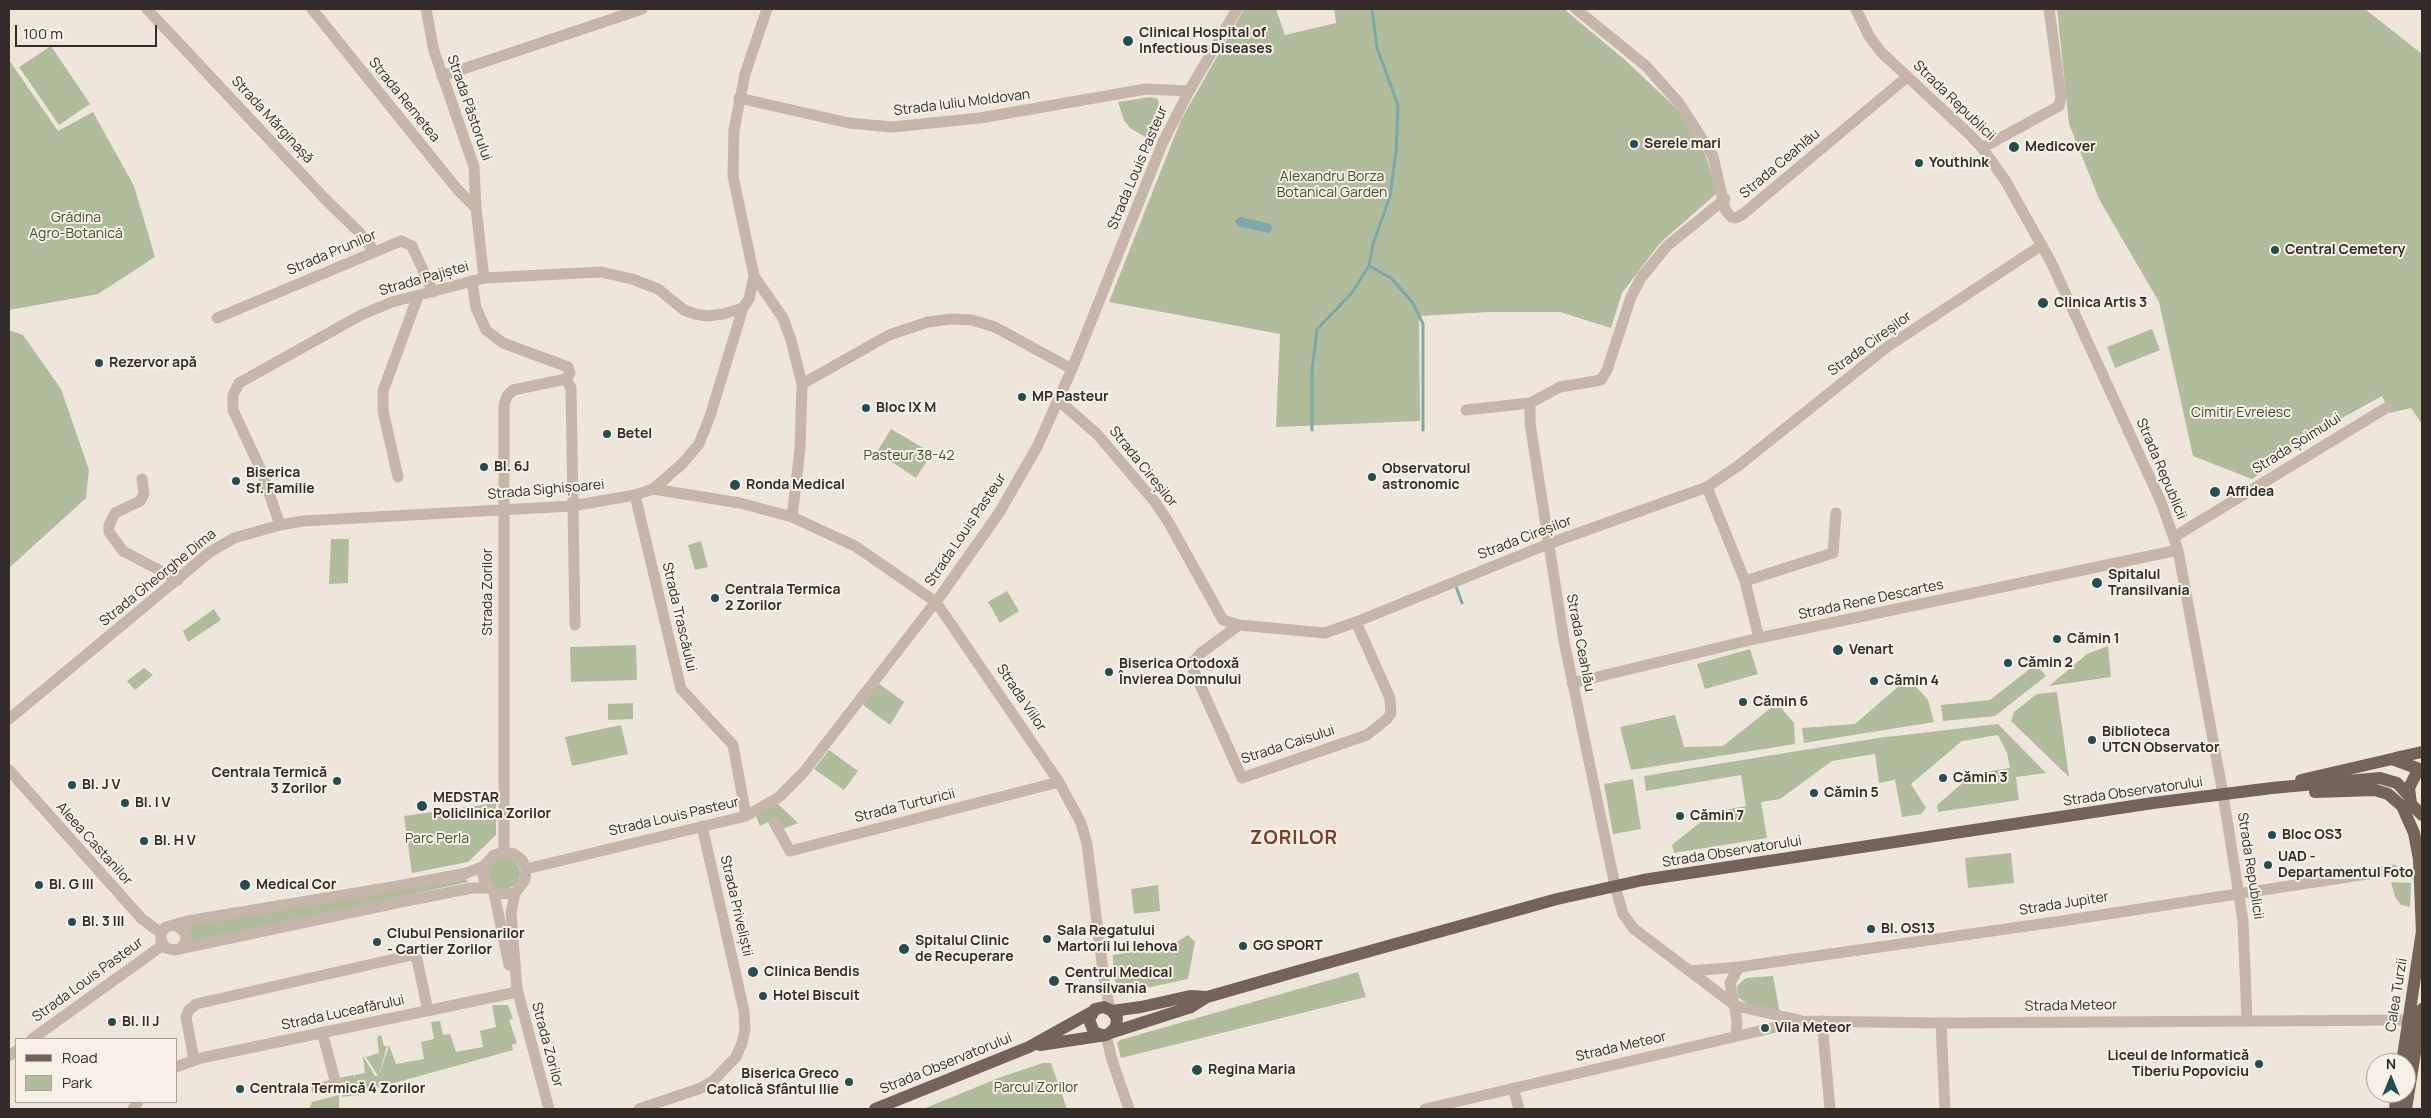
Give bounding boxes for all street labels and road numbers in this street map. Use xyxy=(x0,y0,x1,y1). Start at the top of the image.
street label: Strada Păstorului xyxy=(443,53,495,163)
street label: Strada Remetea xyxy=(365,54,443,146)
street label: Strada Republicii xyxy=(1909,57,1999,145)
street label: Strada Mărginașă xyxy=(227,73,317,167)
street label: Strada Iuliu Moldovan xyxy=(893,86,1031,120)
street label: Strada Louis Pasteur xyxy=(1104,104,1172,232)
street label: Strada Ceahlău xyxy=(1737,126,1823,202)
street label: Strada Prunilor xyxy=(285,227,379,279)
street label: Strada Pajiștei xyxy=(377,258,471,300)
street label: Strada Cireșilor xyxy=(1825,308,1915,380)
street label: Strada Șoimului xyxy=(2250,410,2344,478)
street label: Strada Republicii xyxy=(2132,416,2190,522)
street label: Strada Cireșilor xyxy=(1105,423,1181,511)
street label: Strada Louis Pasteur xyxy=(922,470,1010,590)
street label: Strada Sighișoarei xyxy=(487,477,605,503)
street label: Strada Cireșilor xyxy=(1476,512,1574,564)
street label: Strada Gheorghe Dima xyxy=(96,526,220,630)
street label: Strada Zorilor xyxy=(480,548,496,636)
street label: Strada Trascăului xyxy=(658,561,700,673)
street label: Strada Rene Descartes xyxy=(1797,576,1945,624)
street label: Strada Ceahlău xyxy=(1562,593,1598,693)
street label: Strada Viilor xyxy=(993,661,1049,735)
street label: Strada Caisului xyxy=(1239,722,1337,768)
street label: Strada Observatorului xyxy=(2062,774,2204,810)
street label: Strada Turturicii xyxy=(853,785,957,827)
street label: Strada Louis Pasteur xyxy=(607,794,741,840)
street label: Aleea Castanilor xyxy=(52,799,136,889)
street label: Strada Republicii xyxy=(2233,811,2267,921)
street label: Strada Observatorului xyxy=(1661,833,1803,871)
street label: Strada Priveliștii xyxy=(716,854,756,958)
street label: Strada Jupiter xyxy=(2018,889,2110,919)
street label: Strada Louis Pasteur xyxy=(29,934,147,1026)
street label: Calea Turzii xyxy=(2383,957,2411,1033)
street label: Strada Luceafărului xyxy=(280,992,406,1034)
street label: Strada Meteor xyxy=(2025,997,2117,1015)
street label: Strada Zorilor xyxy=(528,1001,566,1089)
street label: Strada Meteor xyxy=(1574,1028,1668,1066)
street label: Strada Observatorului xyxy=(878,1030,1014,1098)

